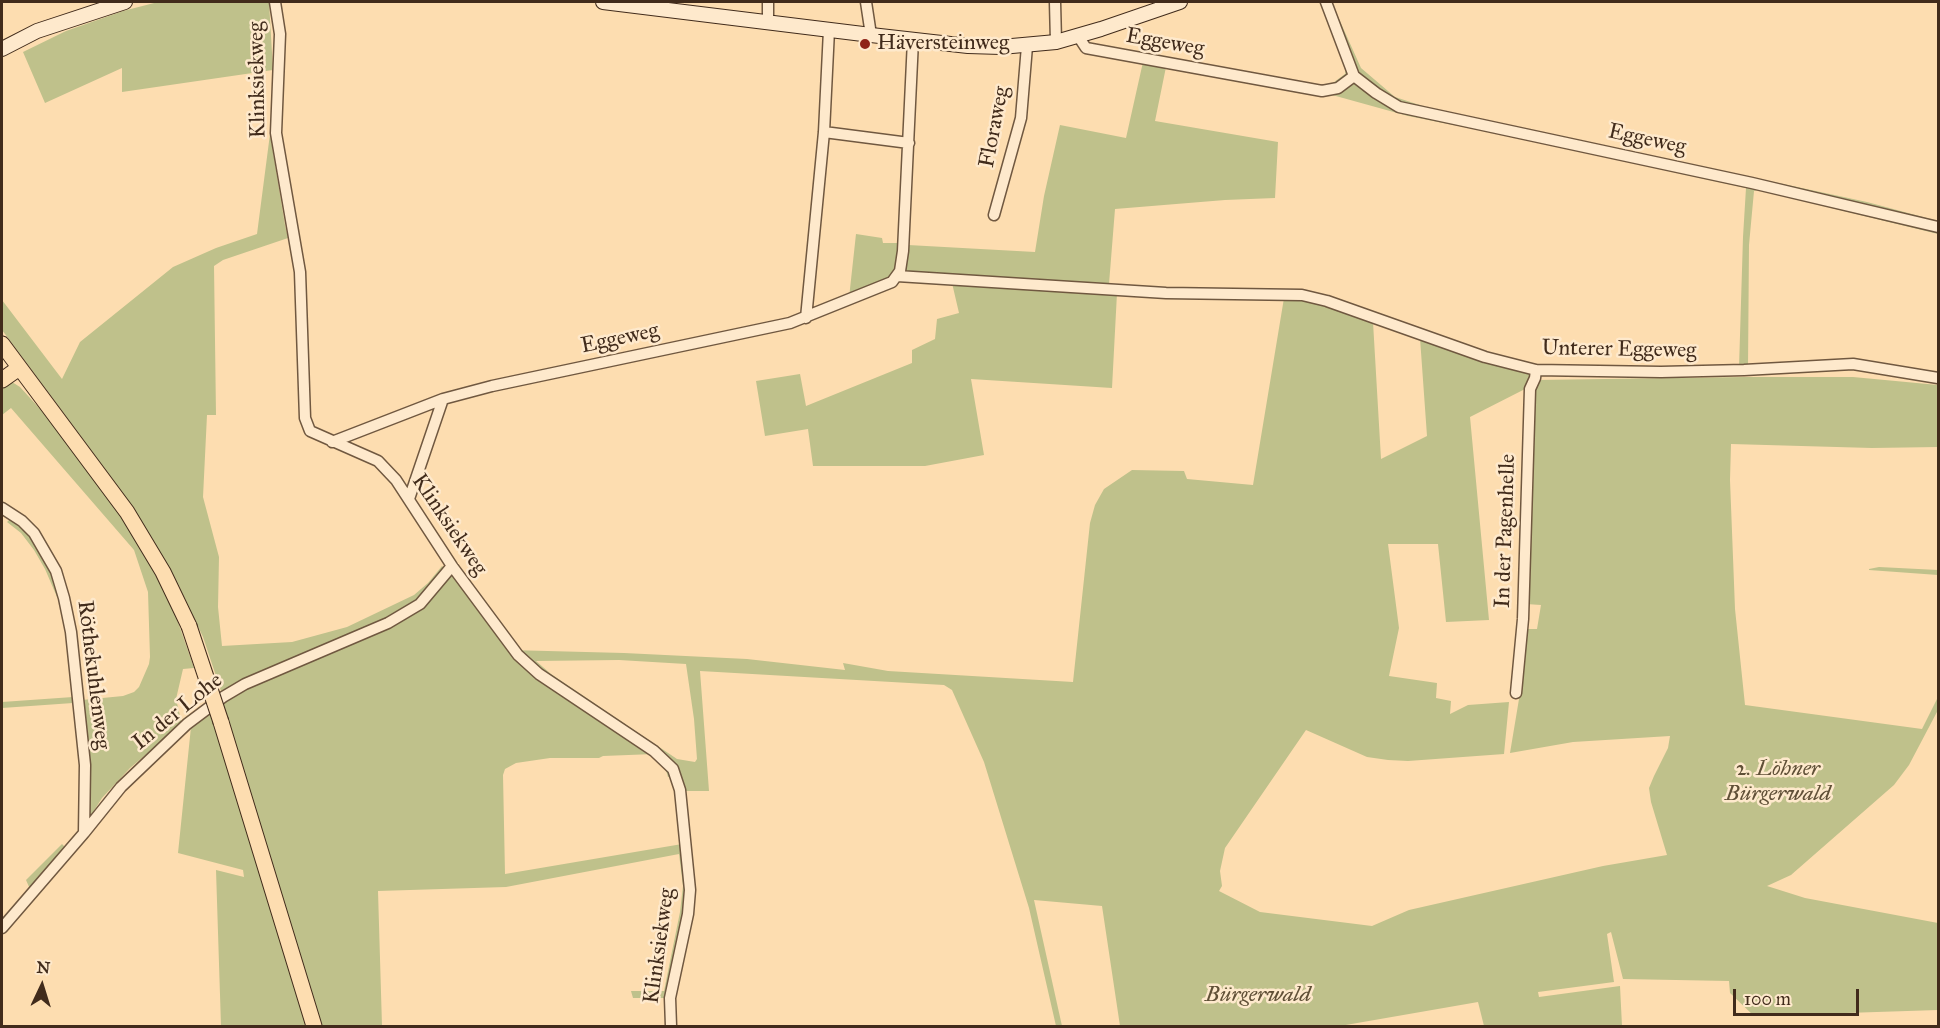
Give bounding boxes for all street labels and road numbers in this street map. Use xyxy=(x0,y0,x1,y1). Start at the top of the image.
street label: Klinksiekweg xyxy=(244,21,272,139)
street label: Eggeweg xyxy=(1124,23,1206,63)
street label: Floraweg xyxy=(974,84,1016,170)
street label: Eggeweg xyxy=(1606,119,1688,161)
street label: Eggeweg xyxy=(579,318,661,360)
street label: Unterer Eggeweg xyxy=(1541,335,1697,365)
street label: In der Pagenhelle xyxy=(1490,453,1522,609)
street label: Klinksiekweg xyxy=(405,469,493,581)
street label: Röthekuhlenweg xyxy=(71,599,115,751)
street label: In der Lohe xyxy=(128,668,228,756)
street label: Klinksiekweg xyxy=(639,886,681,1006)

